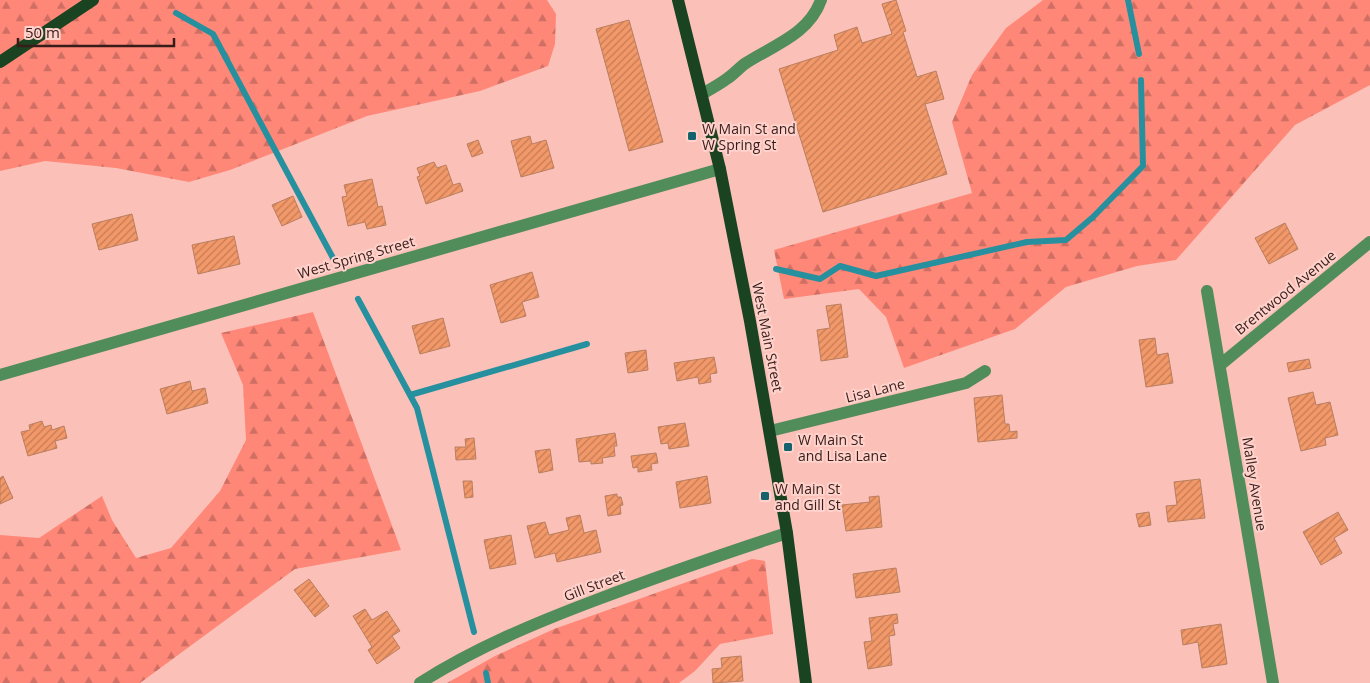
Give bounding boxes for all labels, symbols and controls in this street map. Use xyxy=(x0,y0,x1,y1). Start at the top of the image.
scale bar xyxy=(18,15,174,47)
text: 50 m xyxy=(25,22,60,42)
place label: W Main St and W Spring St xyxy=(702,119,796,154)
marker: W Main St and W Spring St xyxy=(686,130,698,142)
street label: West Spring Street xyxy=(295,231,417,283)
street label: Brentwood Avenue xyxy=(1231,245,1340,339)
street label: West Main Street xyxy=(748,281,788,393)
street label: Lisa Lane xyxy=(843,373,907,407)
place label: W Main St and Lisa Lane xyxy=(798,430,887,465)
street label: Malley Avenue xyxy=(1238,436,1272,532)
marker: W Main St and Lisa Lane xyxy=(782,441,794,453)
place label: W Main St and Gill St xyxy=(775,479,841,514)
marker: W Main St and Gill St xyxy=(759,490,771,502)
street label: Gill Street xyxy=(561,565,627,605)

